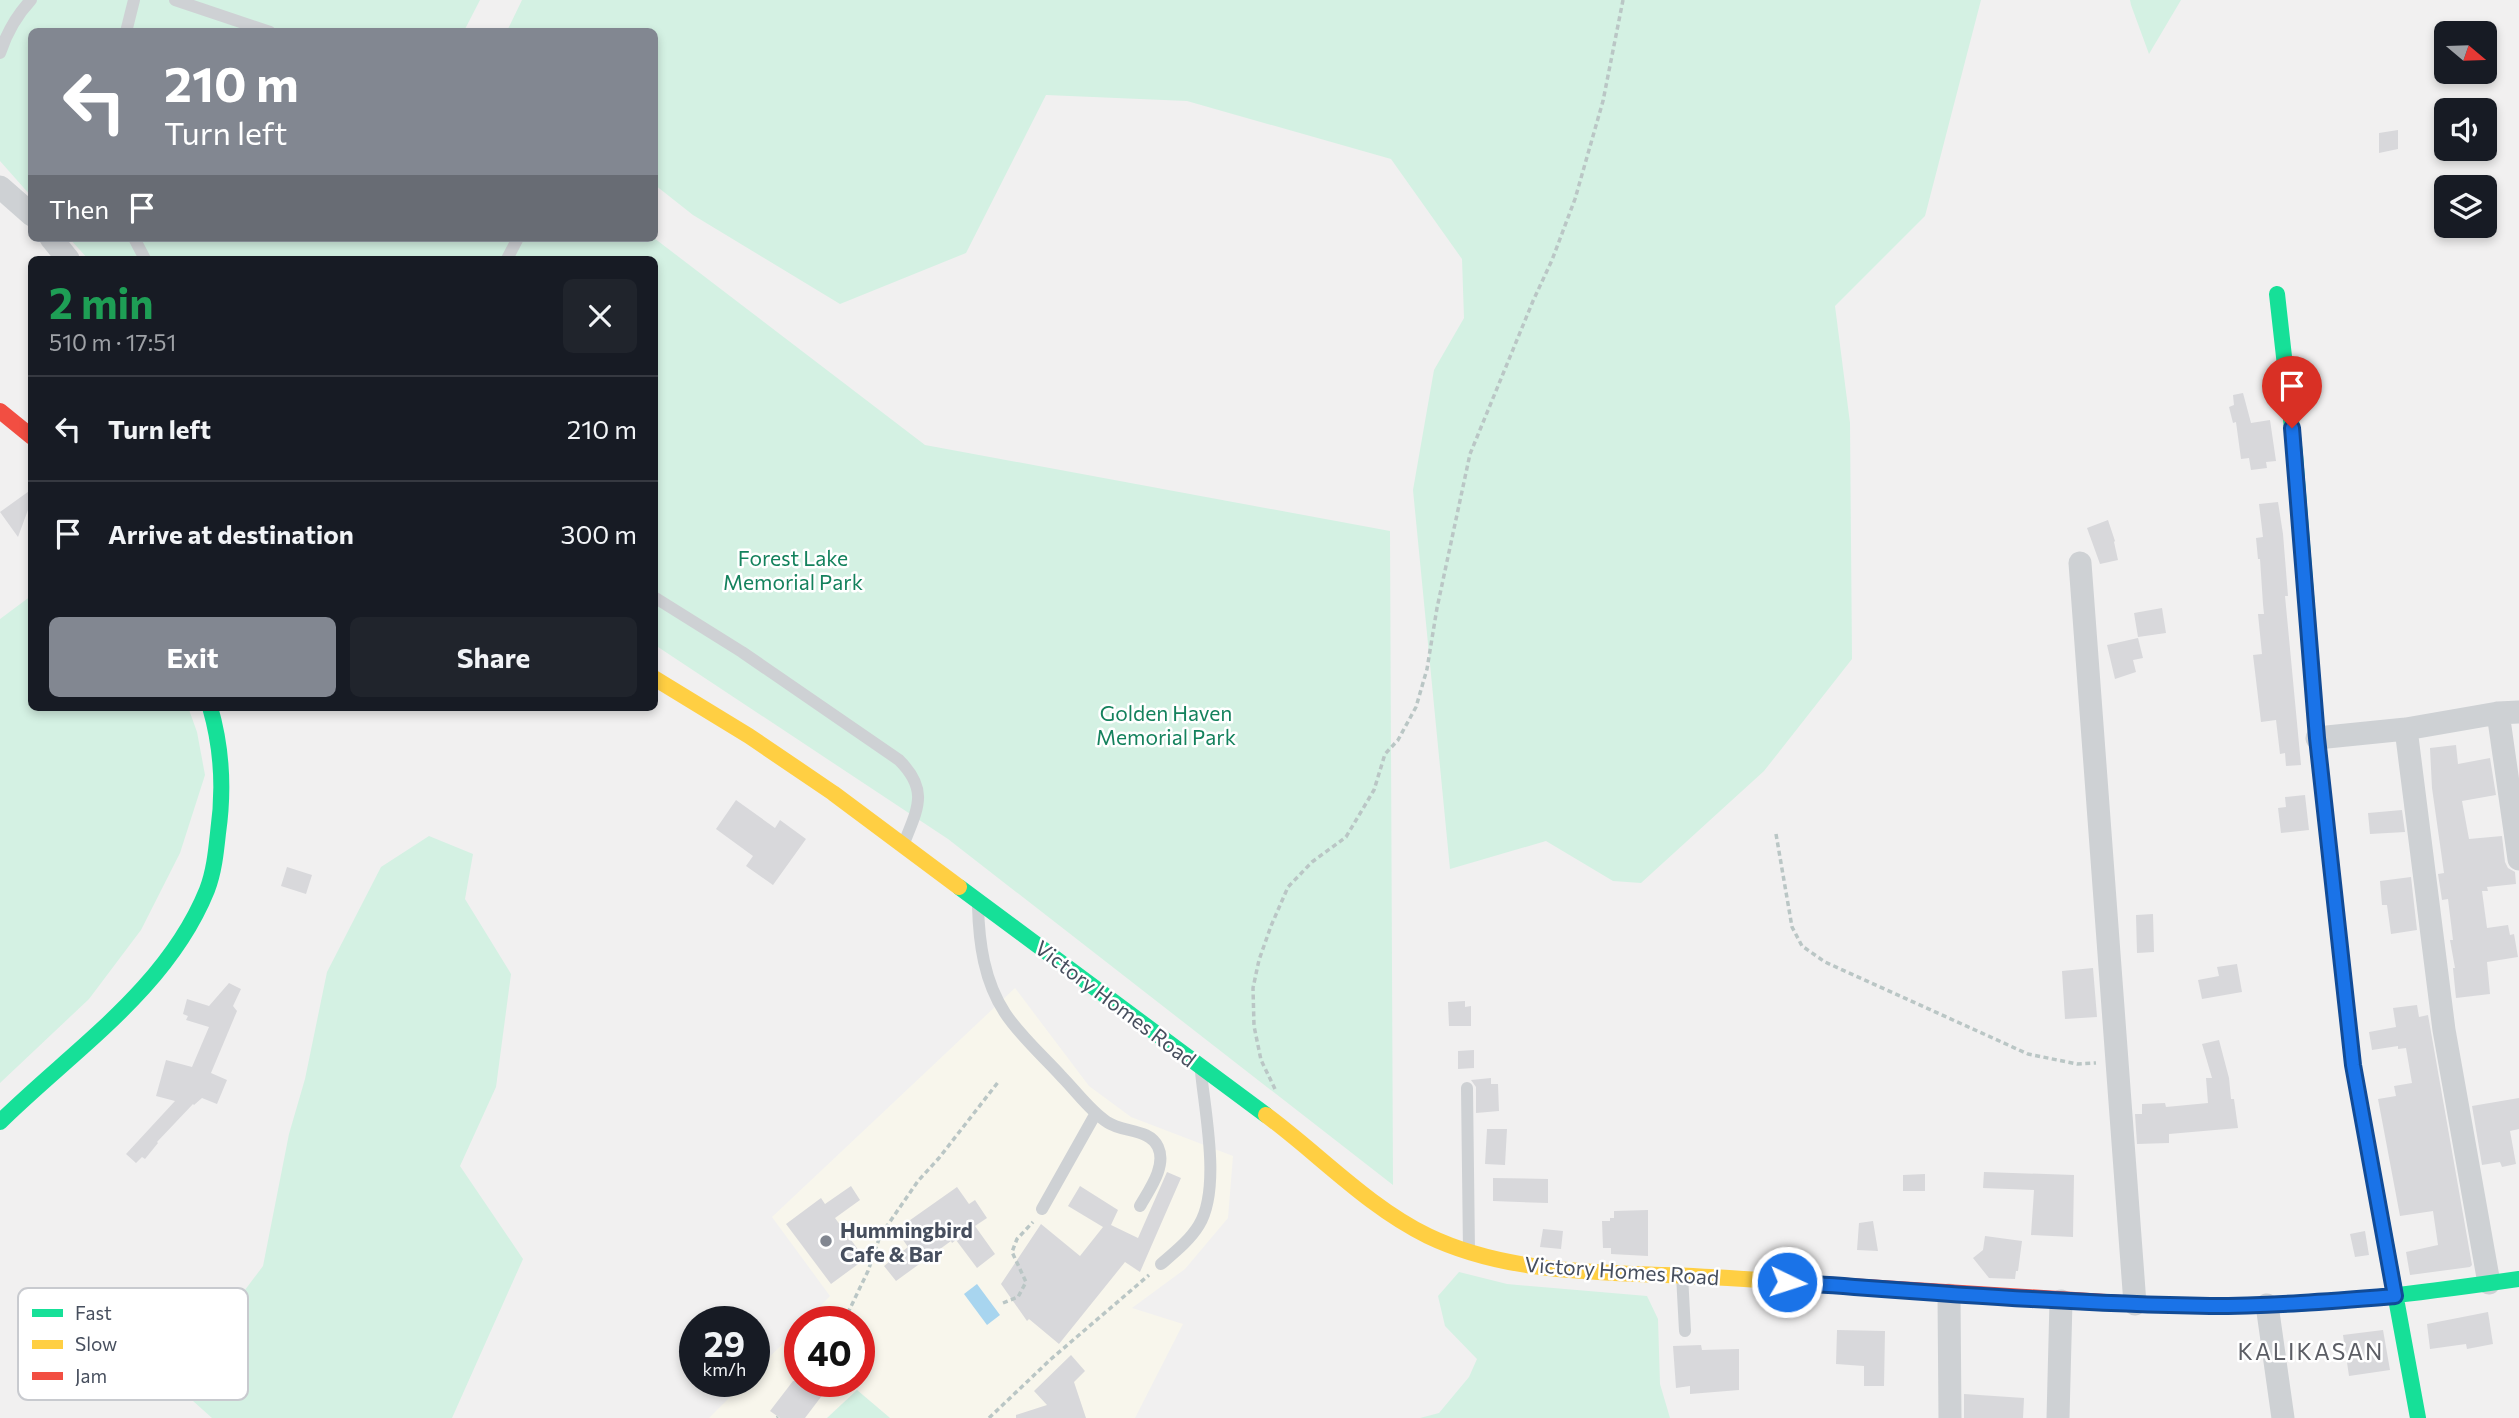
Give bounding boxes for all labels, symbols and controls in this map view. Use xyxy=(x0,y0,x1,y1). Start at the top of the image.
north arrow xyxy=(2434,21,2497,84)
map controls xyxy=(2434,21,2497,238)
text: 210 m xyxy=(164,52,299,112)
icon: left xyxy=(49,56,140,147)
button: sound xyxy=(2434,98,2497,161)
text: Turn left xyxy=(164,112,288,152)
button: layers xyxy=(2434,175,2497,238)
icon: arrive xyxy=(123,189,161,227)
text: Then xyxy=(49,193,109,224)
text: 2 min xyxy=(49,276,154,328)
button: close xyxy=(563,279,637,353)
text: 510 m · 17:51 xyxy=(49,328,176,356)
pin xyxy=(2262,356,2322,428)
icon: arrive xyxy=(2273,367,2311,405)
icon: left xyxy=(49,410,87,448)
text: Turn left xyxy=(108,413,211,444)
text: 210 m xyxy=(567,413,637,444)
icon: arrive xyxy=(49,515,87,553)
text: Arrive at destination xyxy=(108,518,354,549)
text: 300 m xyxy=(561,518,637,549)
park label: Forest Lake Memorial Park xyxy=(723,545,863,594)
button: Exit xyxy=(49,617,336,697)
button: Share xyxy=(350,617,637,697)
park label: Golden Haven Memorial Park xyxy=(1096,700,1236,749)
street label: Victory Homes Road xyxy=(1031,934,1201,1072)
place label: Hummingbird Cafe & Bar xyxy=(840,1217,973,1266)
marker: Hummingbird Cafe & Bar xyxy=(818,1233,834,1249)
position arrow xyxy=(1750,1245,1824,1319)
street label: Victory Homes Road xyxy=(1524,1251,1720,1289)
legend xyxy=(18,1288,248,1400)
text: Fast xyxy=(75,1301,112,1324)
speed limit sign: 40 xyxy=(784,1306,875,1397)
text: 29 xyxy=(704,1321,745,1364)
text: Slow xyxy=(75,1332,117,1355)
district label: KALIKASAN xyxy=(2238,1337,2384,1365)
text: km/h xyxy=(703,1358,746,1380)
text: Jam xyxy=(75,1364,107,1387)

